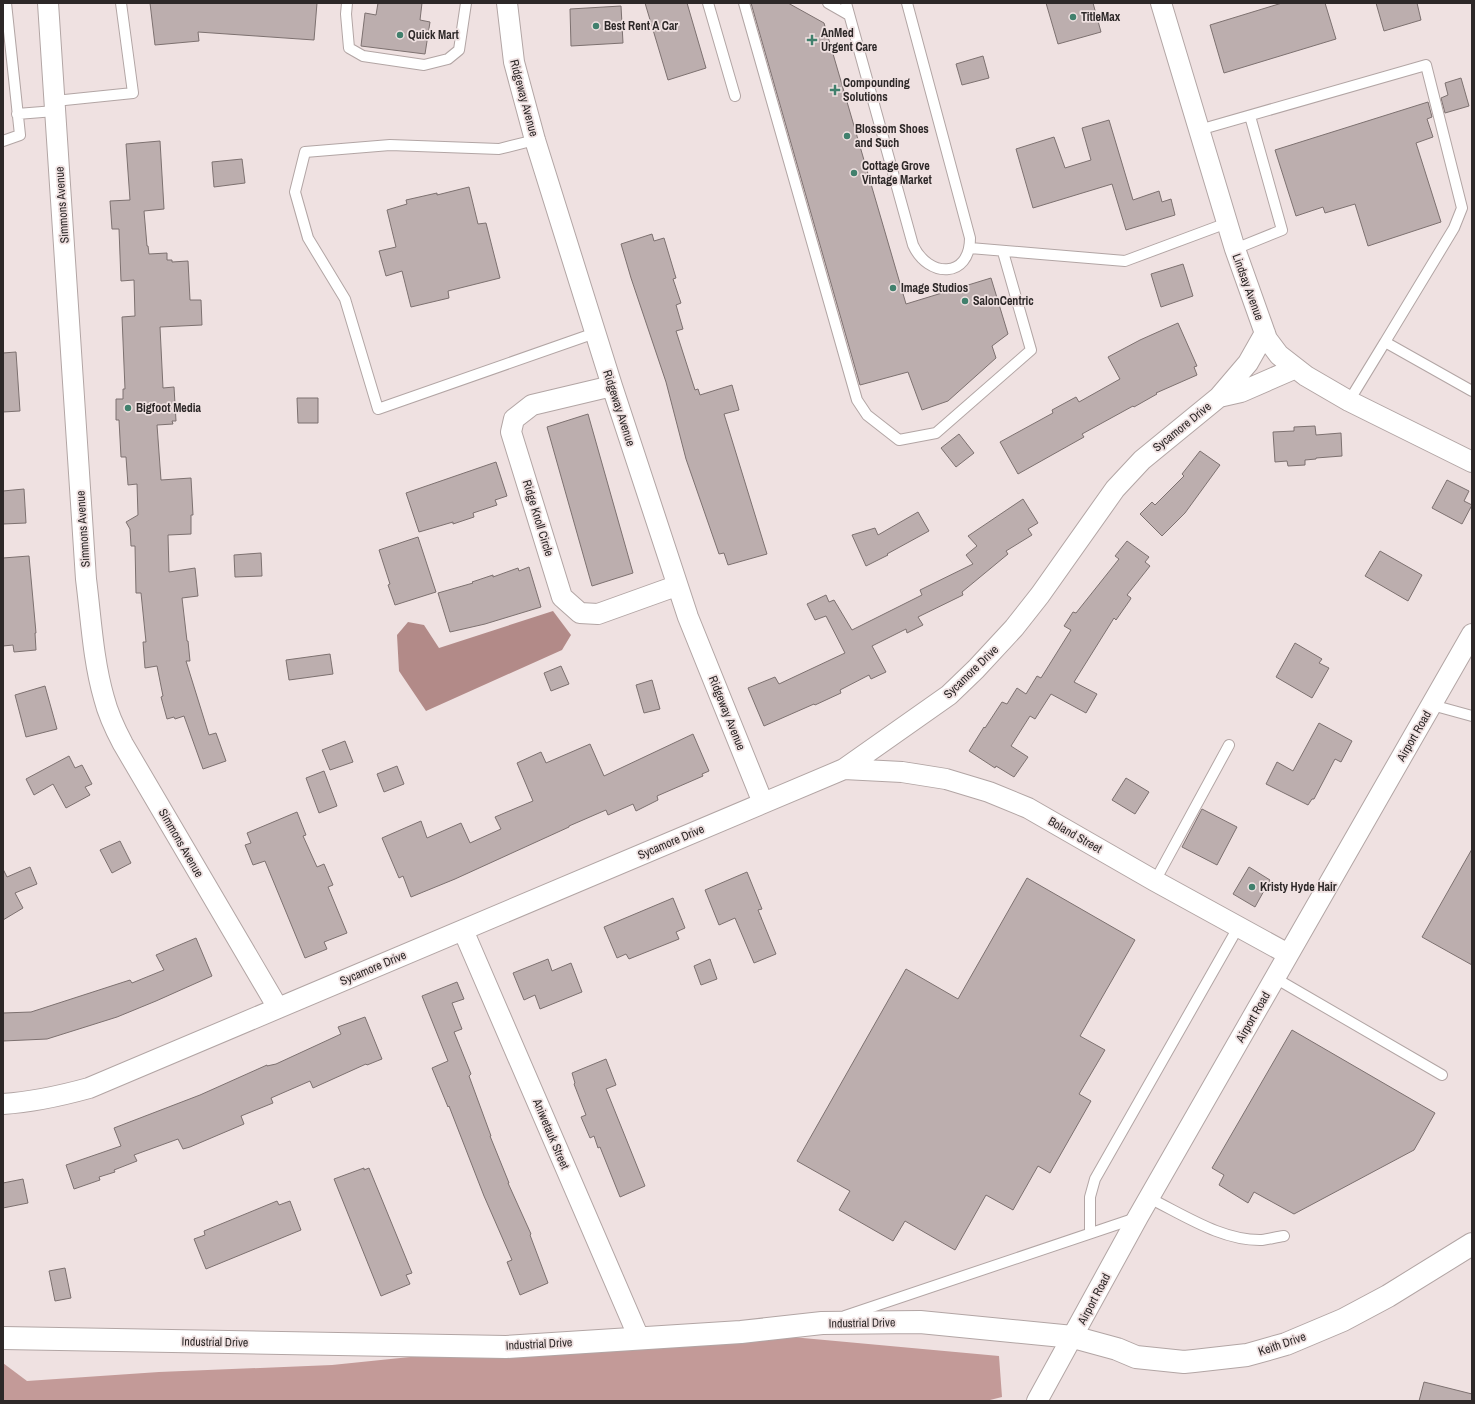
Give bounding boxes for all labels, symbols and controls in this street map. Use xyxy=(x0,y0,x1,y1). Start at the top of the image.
place label: TitleMax xyxy=(1081,9,1121,25)
marker: TitleMax xyxy=(1068,12,1078,22)
place label: Best Rent A Car xyxy=(604,18,678,34)
marker: Best Rent A Car xyxy=(591,21,601,31)
place label: AnMed Urgent Care xyxy=(821,25,878,55)
place label: Quick Mart xyxy=(408,27,460,43)
marker: Quick Mart xyxy=(395,30,405,40)
marker: AnMed Urgent Care xyxy=(806,34,818,46)
street label: Ridgeway Avenue xyxy=(506,58,542,138)
place label: Compounding Solutions xyxy=(843,75,910,105)
marker: Compounding Solutions xyxy=(830,85,840,95)
place label: Blossom Shoes and Such xyxy=(855,121,929,151)
marker: Blossom Shoes and Such xyxy=(842,131,852,141)
place label: Cottage Grove Vintage Market xyxy=(862,158,933,188)
street label: Simmons Avenue xyxy=(51,166,73,244)
marker: Cottage Grove Vintage Market xyxy=(849,168,859,178)
street label: Lindsay Avenue xyxy=(1229,251,1267,323)
place label: Image Studios xyxy=(901,280,969,296)
marker: Image Studios xyxy=(888,283,898,293)
place label: SalonCentric xyxy=(973,293,1034,309)
marker: SalonCentric xyxy=(960,296,970,306)
street label: Ridgeway Avenue xyxy=(599,368,639,448)
street label: Sycamore Drive xyxy=(1150,399,1214,455)
place label: Bigfoot Media xyxy=(136,400,202,416)
marker: Bigfoot Media xyxy=(123,403,133,413)
street label: Ridge Knoll Circle xyxy=(519,478,557,558)
street label: Simmons Avenue xyxy=(72,490,94,568)
street label: Sycamore Drive xyxy=(940,642,1002,702)
street label: Ridgeway Avenue xyxy=(705,673,749,753)
street label: Airport Road xyxy=(1393,708,1435,765)
street label: Simmons Avenue xyxy=(155,806,207,880)
street label: Boland Street xyxy=(1045,813,1105,857)
street label: Sycamore Drive xyxy=(635,821,707,863)
place label: Kristy Hyde Hair xyxy=(1260,879,1337,895)
marker: Kristy Hyde Hair xyxy=(1247,882,1257,892)
street label: Sycamore Drive xyxy=(337,947,409,989)
street label: Airport Road xyxy=(1232,989,1274,1046)
street label: Aniwetauk Street xyxy=(529,1095,573,1172)
street label: Airport Road xyxy=(1073,1271,1114,1328)
street label: Industrial Drive xyxy=(828,1314,896,1332)
street label: Keith Drive xyxy=(1256,1328,1308,1360)
street label: Industrial Drive xyxy=(181,1333,249,1351)
street label: Industrial Drive xyxy=(505,1334,573,1354)

